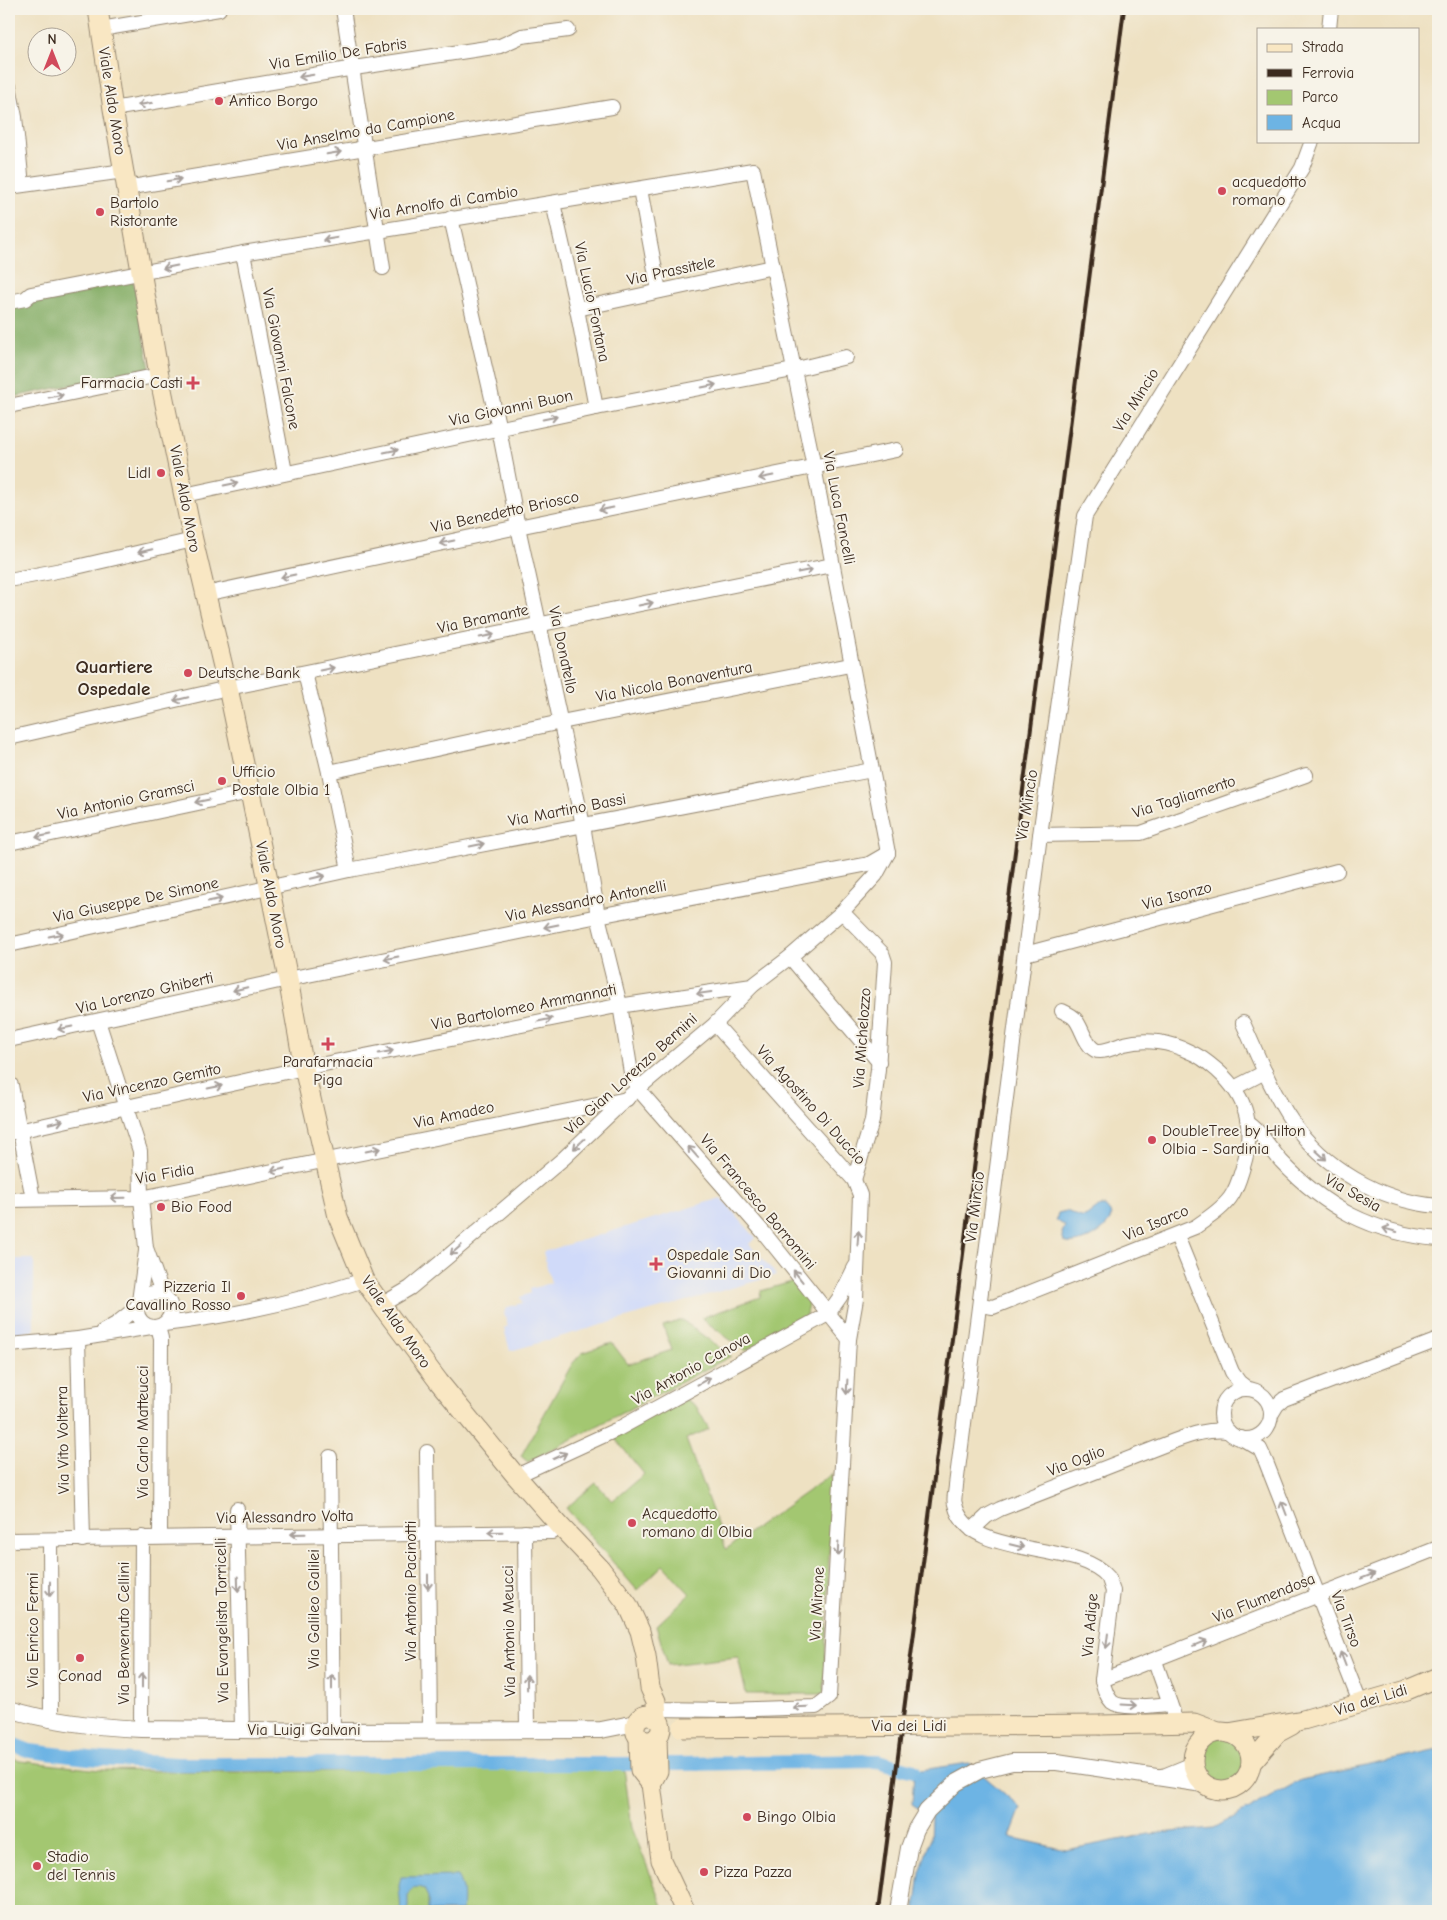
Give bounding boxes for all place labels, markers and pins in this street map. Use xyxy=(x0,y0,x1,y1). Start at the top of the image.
place label: Antico Borgo xyxy=(229,92,318,110)
marker: Antico Borgo xyxy=(213,95,225,107)
place label: acquedotto romano xyxy=(1232,173,1306,209)
marker: acquedotto romano xyxy=(1216,185,1228,197)
place label: Bartolo Ristorante xyxy=(110,194,178,230)
marker: Bartolo Ristorante xyxy=(94,206,106,218)
place label: Farmacia Casti xyxy=(81,374,183,392)
marker: Farmacia Casti xyxy=(187,377,199,389)
place label: Lidl xyxy=(127,464,151,482)
marker: Lidl xyxy=(155,467,167,479)
place label: Deutsche Bank xyxy=(198,664,300,682)
marker: Deutsche Bank xyxy=(182,667,194,679)
place label: Ufficio Postale Olbia 1 xyxy=(232,763,330,799)
marker: Ufficio Postale Olbia 1 xyxy=(216,775,228,787)
marker: Parafarmacia Piga xyxy=(322,1038,334,1050)
place label: Parafarmacia Piga xyxy=(283,1053,373,1089)
place label: DoubleTree by Hilton Olbia - Sardinia xyxy=(1162,1122,1306,1158)
marker: DoubleTree by Hilton Olbia - Sardinia xyxy=(1146,1134,1158,1146)
place label: Bio Food xyxy=(171,1198,232,1216)
marker: Bio Food xyxy=(155,1201,167,1213)
place label: Ospedale San Giovanni di Dio xyxy=(667,1246,771,1282)
marker: Ospedale San Giovanni di Dio xyxy=(649,1257,663,1271)
place label: Pizzeria Il Cavallino Rosso xyxy=(126,1278,231,1314)
marker: Pizzeria Il Cavallino Rosso xyxy=(235,1290,247,1302)
place label: Acquedotto romano di Olbia xyxy=(642,1505,752,1541)
marker: Acquedotto romano di Olbia xyxy=(626,1517,638,1529)
marker: Conad xyxy=(74,1652,86,1664)
place label: Conad xyxy=(58,1667,102,1685)
place label: Bingo Olbia xyxy=(757,1808,836,1826)
marker: Bingo Olbia xyxy=(741,1811,753,1823)
place label: Stadio del Tennis xyxy=(47,1848,116,1884)
marker: Stadio del Tennis xyxy=(31,1860,43,1872)
place label: Pizza Pazza xyxy=(714,1863,792,1881)
marker: Pizza Pazza xyxy=(698,1866,710,1878)

